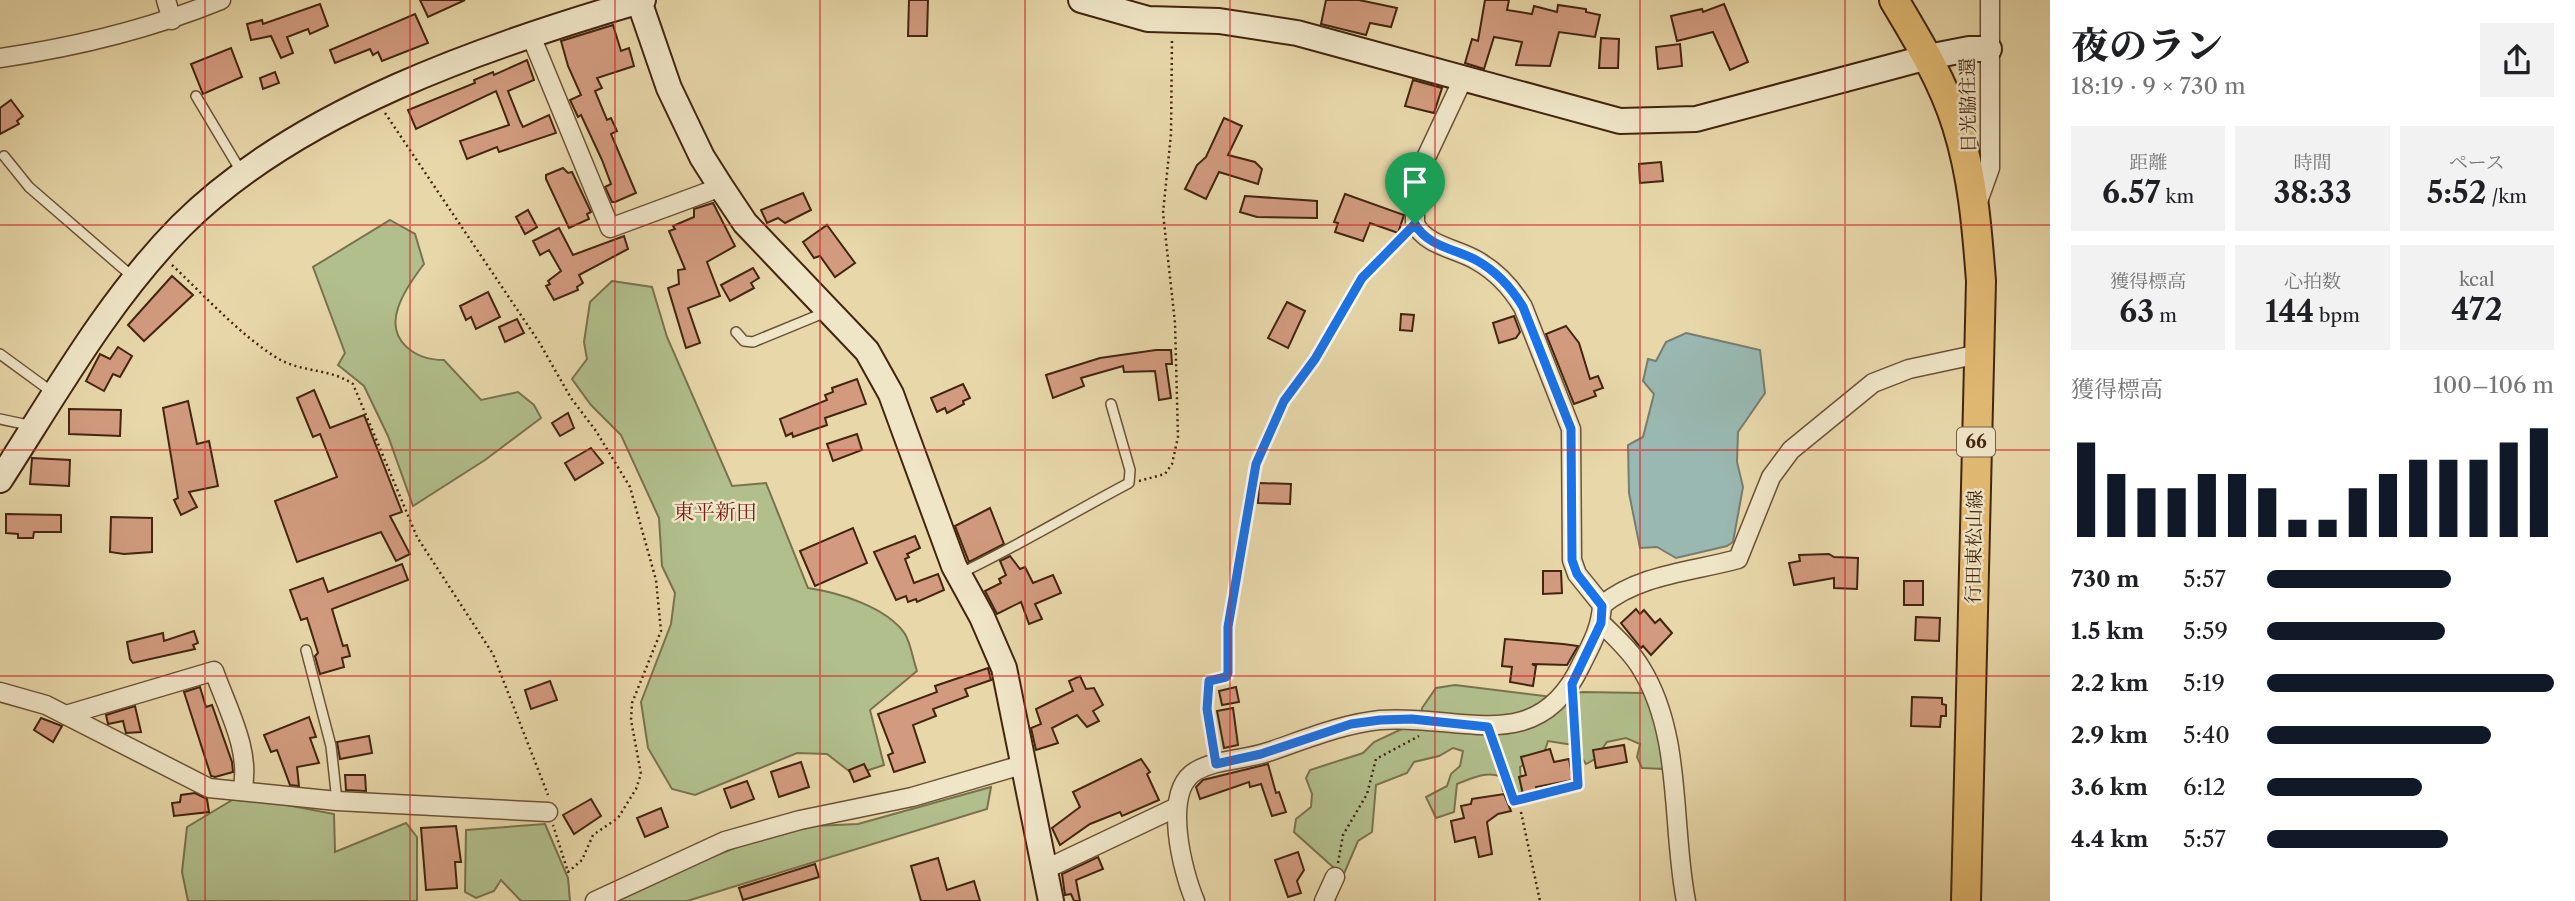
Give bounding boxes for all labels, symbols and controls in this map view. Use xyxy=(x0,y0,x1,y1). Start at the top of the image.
text: 夜のラン xyxy=(2071,22,2223,69)
button: share xyxy=(2480,23,2554,97)
street label: 日光脇往還 xyxy=(1956,57,1980,153)
text: 18:19 · 9 × 730 m xyxy=(2071,72,2246,100)
text: 距離 xyxy=(2129,151,2167,174)
text: 時間 xyxy=(2293,151,2332,174)
text: ペース xyxy=(2449,151,2505,174)
pin xyxy=(1385,152,1445,224)
icon: arrive xyxy=(1396,163,1434,201)
text: 6.57 xyxy=(2102,174,2161,211)
text: 38:33 xyxy=(2273,174,2352,211)
text: 5:52 xyxy=(2427,174,2486,211)
text: km xyxy=(2161,185,2194,208)
text: /km xyxy=(2486,185,2527,208)
text: kcal xyxy=(2459,268,2495,291)
text: 獲得標高 xyxy=(2110,270,2186,293)
text: 心拍数 xyxy=(2284,270,2341,293)
text: 472 xyxy=(2451,291,2502,328)
text: 63 xyxy=(2119,293,2154,330)
text: 144 xyxy=(2265,293,2314,330)
text: m xyxy=(2154,304,2177,327)
text: bpm xyxy=(2314,304,2360,327)
text: 100–106 m xyxy=(2433,371,2554,399)
text: 獲得標高 xyxy=(2071,375,2163,403)
road number: 66 xyxy=(1957,428,1995,457)
street label: 行田東松山線 xyxy=(1962,490,1986,604)
district label: 東平新田 xyxy=(673,499,757,524)
text: 730 m xyxy=(2071,565,2139,593)
text: 5:57 xyxy=(2183,565,2226,593)
text: 1.5 km xyxy=(2071,617,2144,645)
text: 5:59 xyxy=(2183,617,2228,645)
text: 2.2 km xyxy=(2071,669,2148,697)
text: 5:19 xyxy=(2183,669,2225,697)
text: 2.9 km xyxy=(2071,721,2148,749)
text: 5:40 xyxy=(2183,721,2230,749)
text: 3.6 km xyxy=(2071,773,2148,801)
text: 6:12 xyxy=(2183,773,2226,801)
text: 4.4 km xyxy=(2071,825,2148,853)
text: 5:57 xyxy=(2183,825,2226,853)

